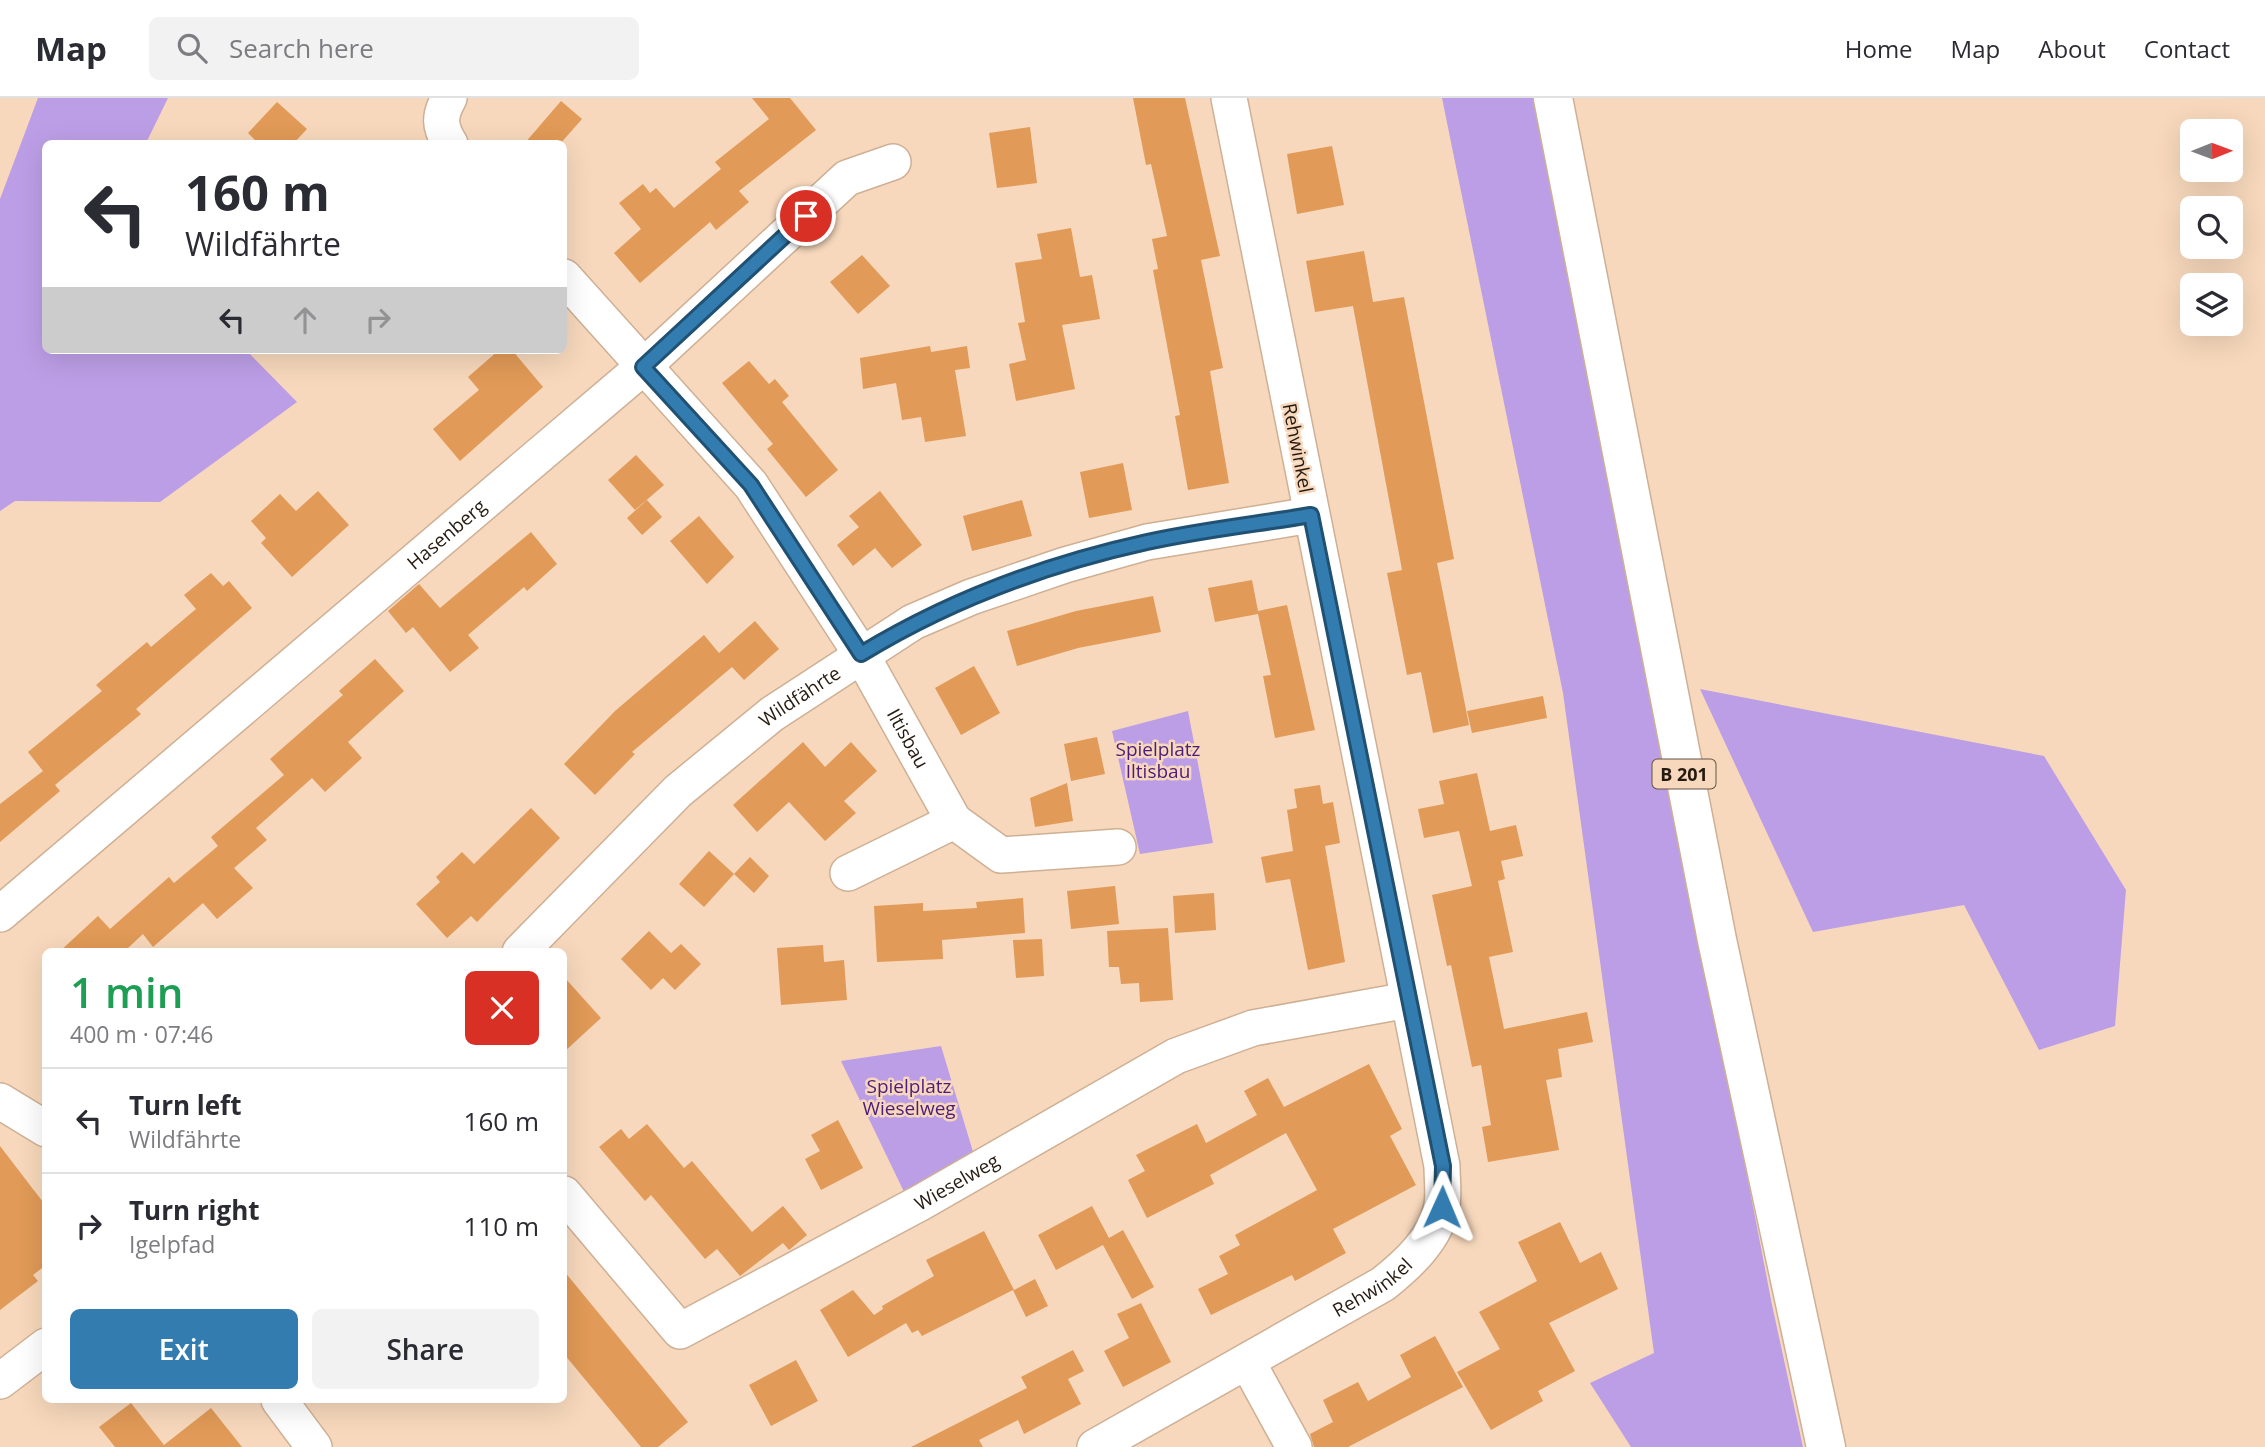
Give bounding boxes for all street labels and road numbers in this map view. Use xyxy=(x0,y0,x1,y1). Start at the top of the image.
street label: Rehwinkel xyxy=(1277,401,1319,495)
street label: Hasenberg xyxy=(401,493,491,575)
street label: Wildfährte xyxy=(753,660,845,733)
street label: Iltisbau xyxy=(881,704,935,773)
road number: B 201 xyxy=(1652,760,1716,788)
street label: Wieselweg xyxy=(910,1147,1004,1216)
street label: Rehwinkel xyxy=(1328,1252,1418,1323)

